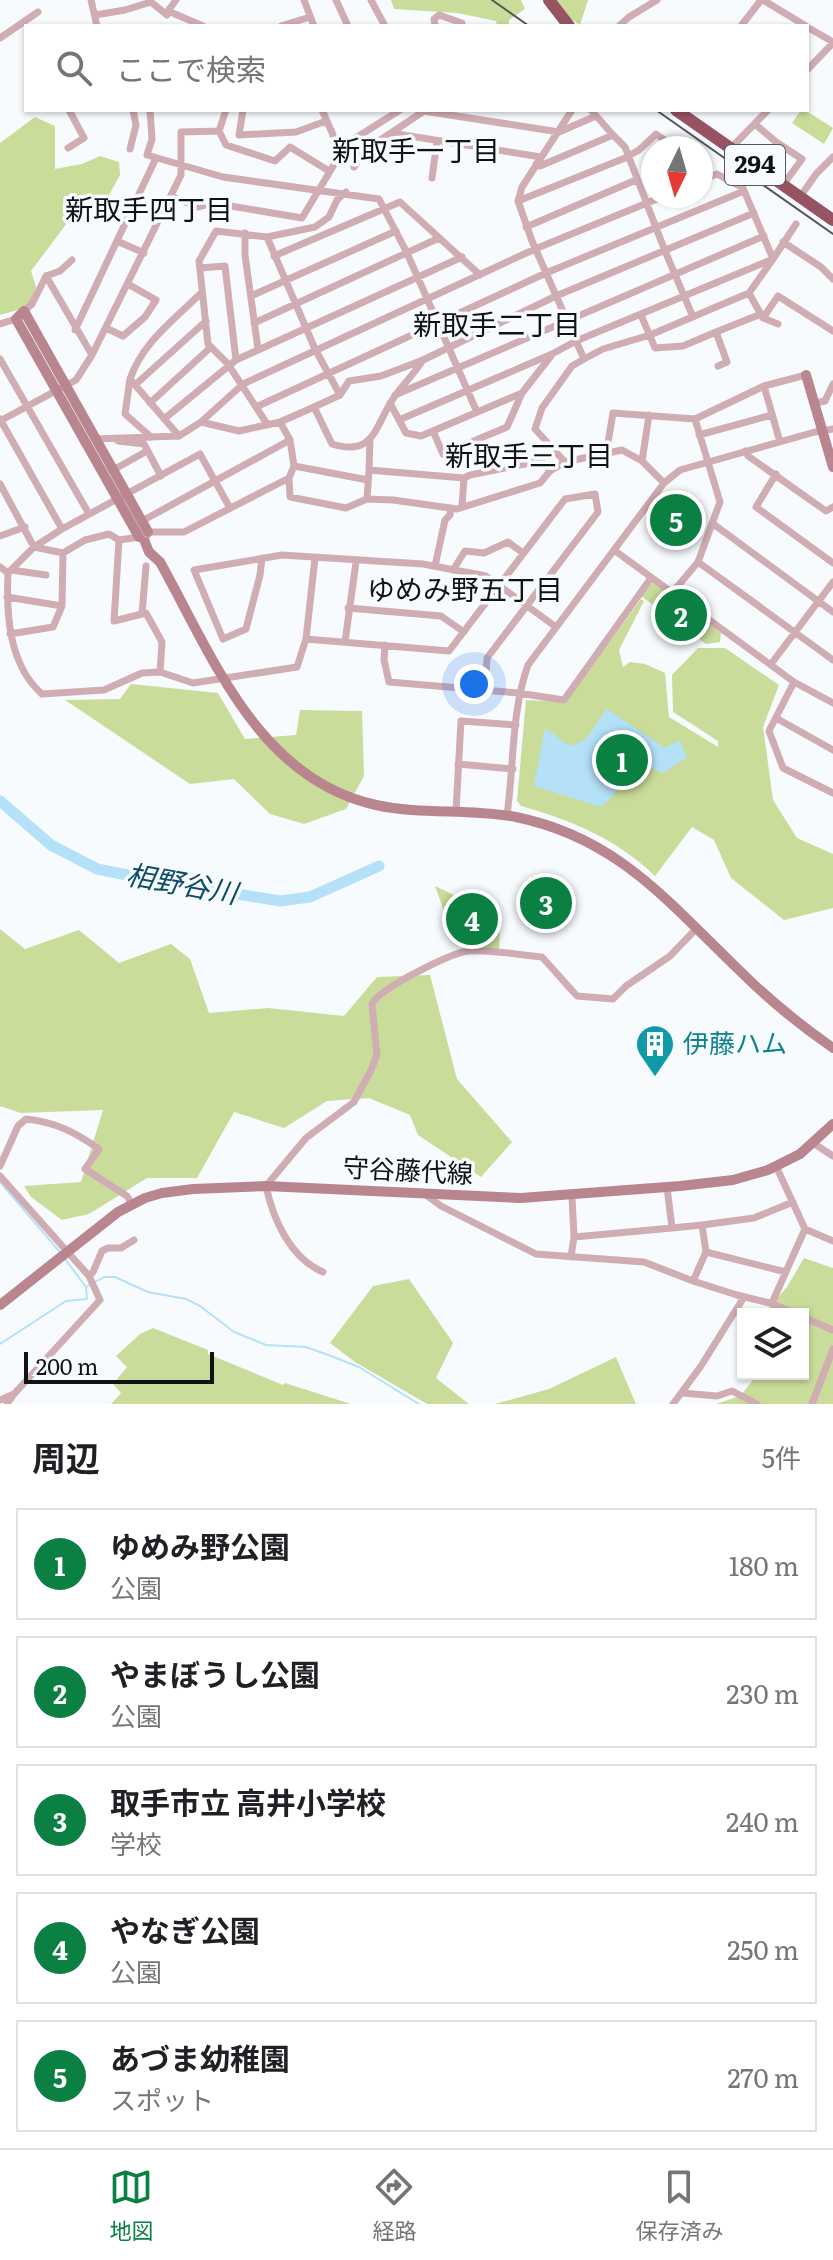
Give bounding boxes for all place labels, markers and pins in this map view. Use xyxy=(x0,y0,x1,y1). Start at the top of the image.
pin: 5 xyxy=(650,490,702,550)
pin: 2 xyxy=(655,585,707,645)
pin: 1 xyxy=(596,730,648,790)
pin: 3 xyxy=(520,873,572,933)
pin: 4 xyxy=(446,889,498,949)
place label: 伊藤ハム xyxy=(683,1022,787,1061)
building icon: 伊藤ハム xyxy=(634,1023,676,1078)

